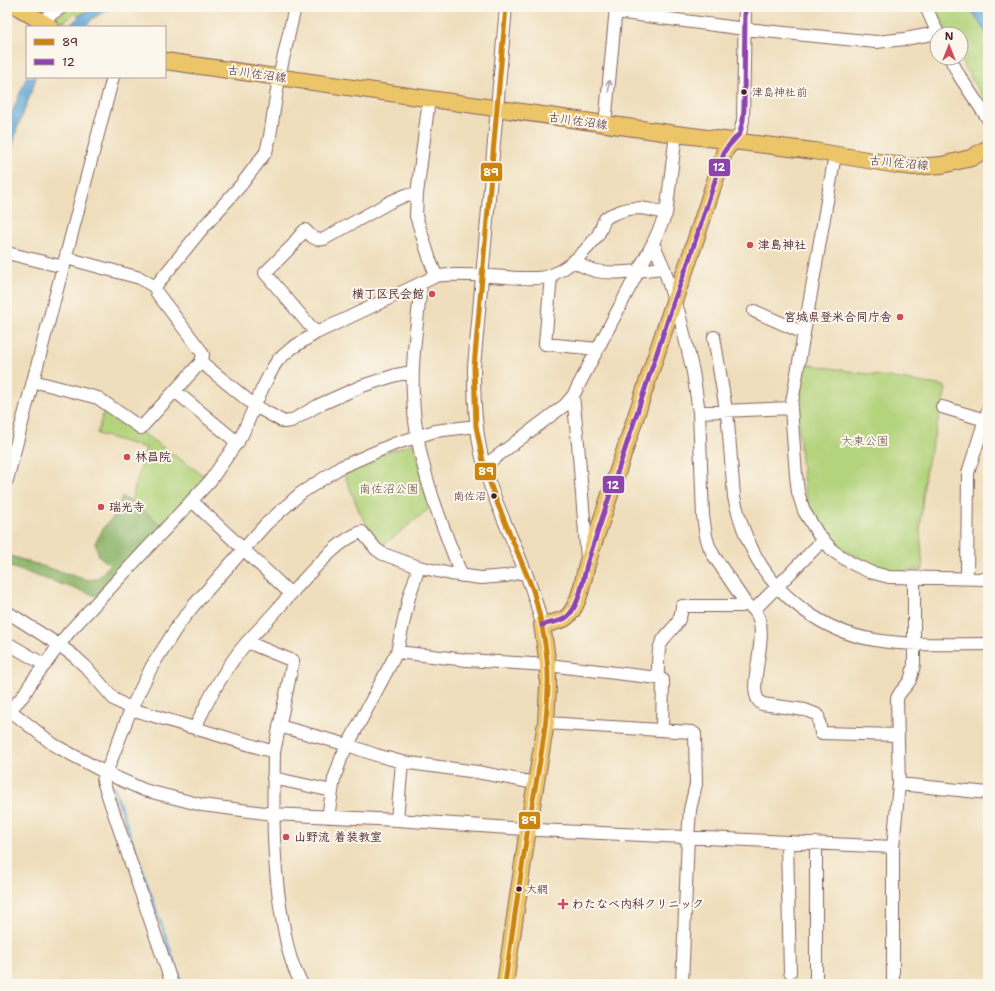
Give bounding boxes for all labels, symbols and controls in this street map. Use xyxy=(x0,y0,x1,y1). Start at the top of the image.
legend xyxy=(26,26,166,78)
north arrow xyxy=(929,26,969,66)
text: N xyxy=(945,29,954,44)
text: 89 xyxy=(62,34,78,50)
text: 12 xyxy=(62,54,75,70)
street label: 古川佐沼線 xyxy=(226,62,288,86)
one-way arrow xyxy=(605,80,612,93)
place label: 津島神社前 xyxy=(752,85,807,100)
marker: 津島神社前 xyxy=(739,87,749,97)
street label: 古川佐沼線 xyxy=(547,109,609,133)
street label: 古川佐沼線 xyxy=(868,152,930,174)
line badge: 12 xyxy=(708,158,731,177)
text: 12 xyxy=(713,160,725,175)
line badge: 89 xyxy=(480,162,503,182)
text: 89 xyxy=(483,165,499,180)
place label: 津島神社 xyxy=(758,237,806,253)
marker: 津島神社 xyxy=(745,240,755,250)
place label: 横丁区民会館 xyxy=(352,286,424,302)
marker: 横丁区民会館 xyxy=(427,289,437,299)
place label: 宮城県登米合同庁舎 xyxy=(784,309,892,325)
marker: 宮城県登米合同庁舎 xyxy=(895,312,905,322)
park label: 大東公園 xyxy=(841,433,889,449)
place label: 林昌院 xyxy=(135,449,171,465)
marker: 林昌院 xyxy=(122,452,132,462)
line badge: 89 xyxy=(474,462,497,481)
text: 89 xyxy=(478,464,494,479)
line badge: 12 xyxy=(602,475,625,494)
text: 12 xyxy=(607,478,619,493)
park label: 南佐沼公園 xyxy=(359,481,419,497)
place label: 南佐沼 xyxy=(453,489,486,504)
marker: 南佐沼 xyxy=(489,491,499,501)
place label: 瑞光寺 xyxy=(109,499,145,515)
marker: 瑞光寺 xyxy=(96,502,106,512)
line badge: 89 xyxy=(518,811,541,830)
text: 89 xyxy=(521,813,537,828)
place label: 山野流 着装教室 xyxy=(294,829,382,845)
marker: 山野流 着装教室 xyxy=(281,832,291,842)
place label: 大網 xyxy=(526,882,548,897)
marker: 大網 xyxy=(514,884,524,894)
place label: わたなべ内科クリニック xyxy=(572,896,704,912)
marker: わたなべ内科クリニック xyxy=(557,898,569,910)

